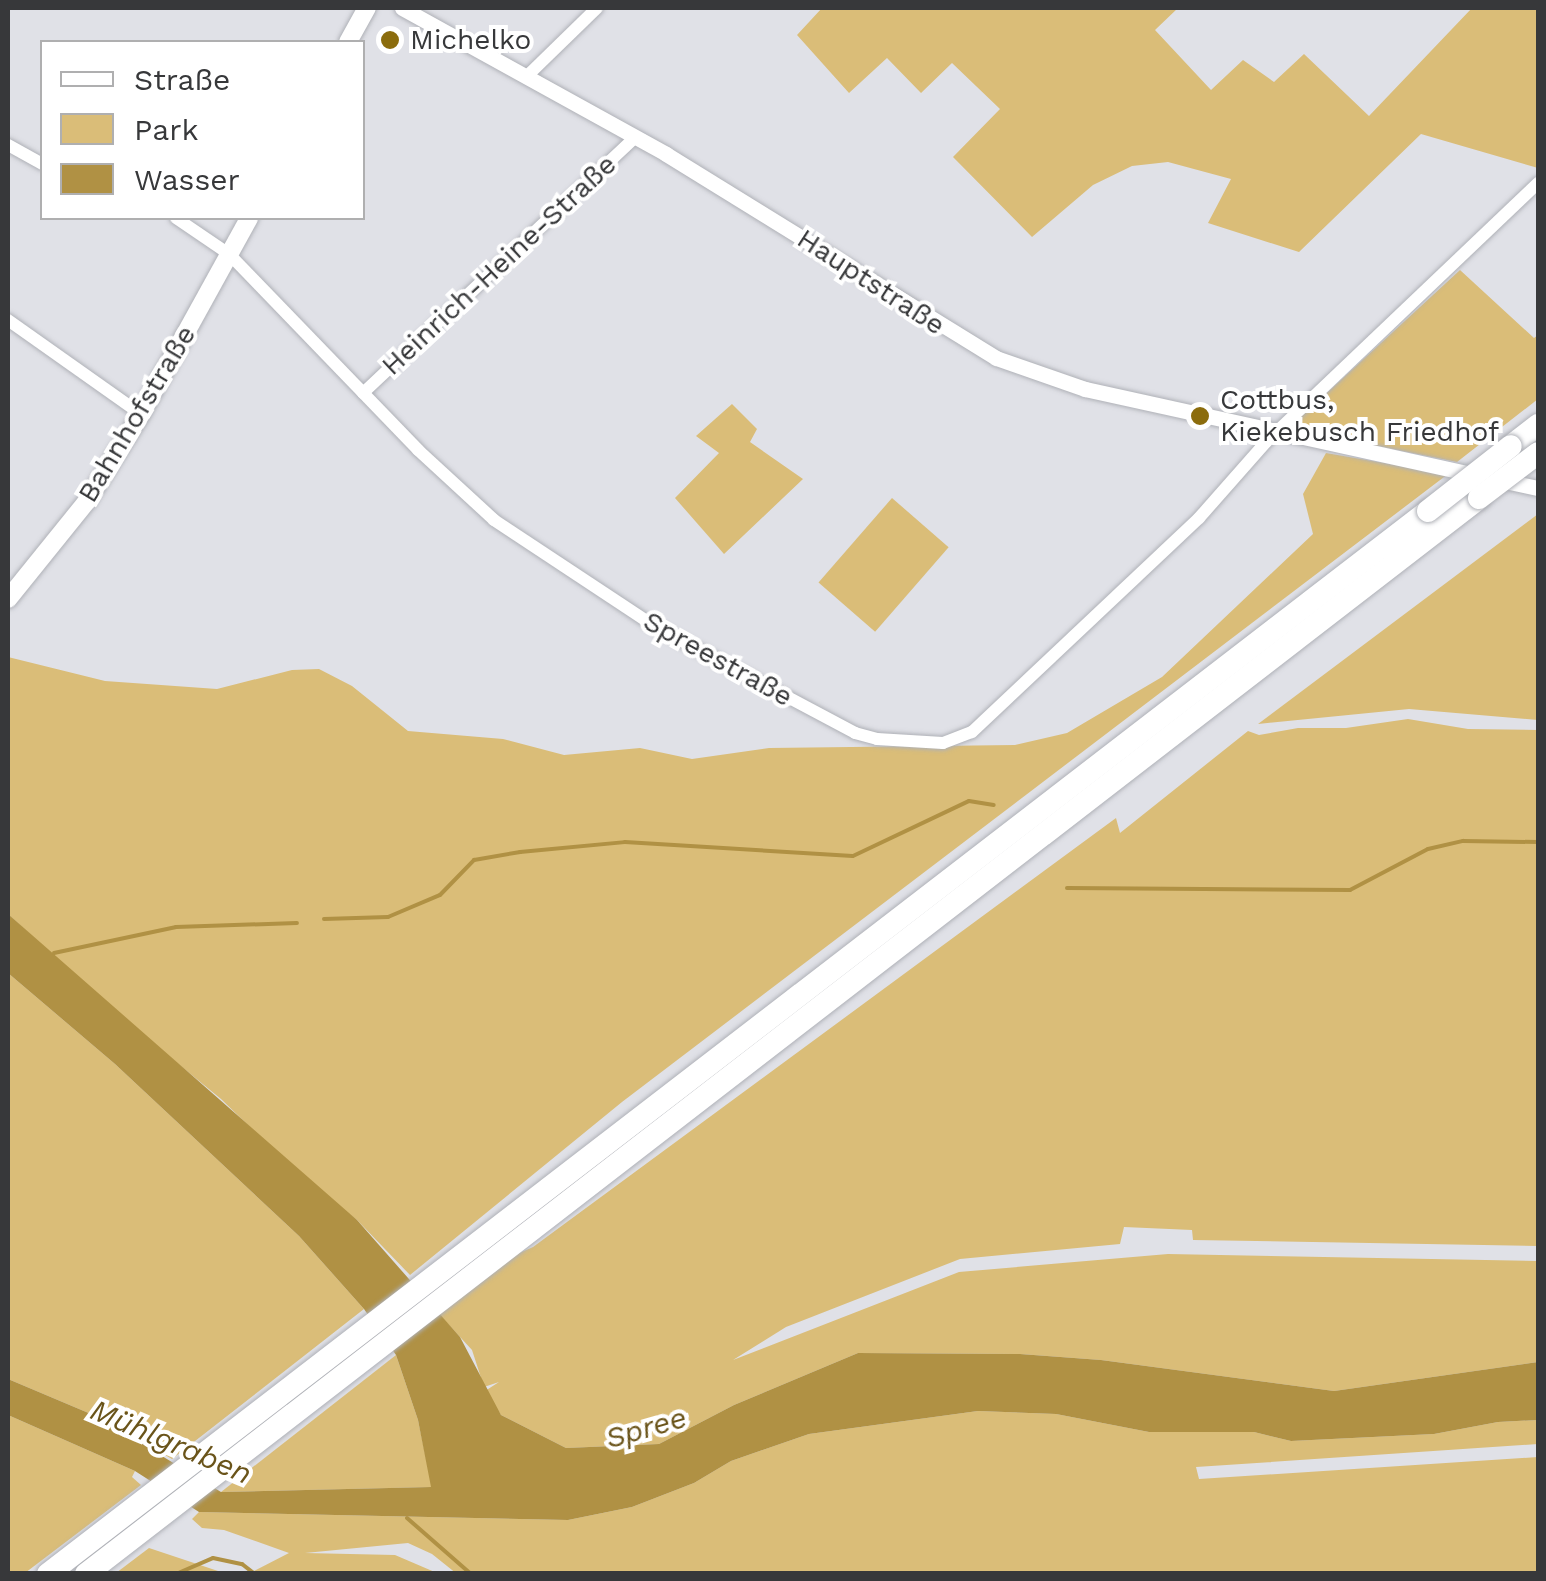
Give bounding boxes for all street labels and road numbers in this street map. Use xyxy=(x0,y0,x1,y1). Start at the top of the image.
street label: Heinrich-Heine-Straße xyxy=(375,148,623,382)
street label: Hauptstraße xyxy=(791,222,951,342)
street label: Bahnhofstraße xyxy=(71,319,203,509)
street label: Spreestraße xyxy=(638,604,798,714)

